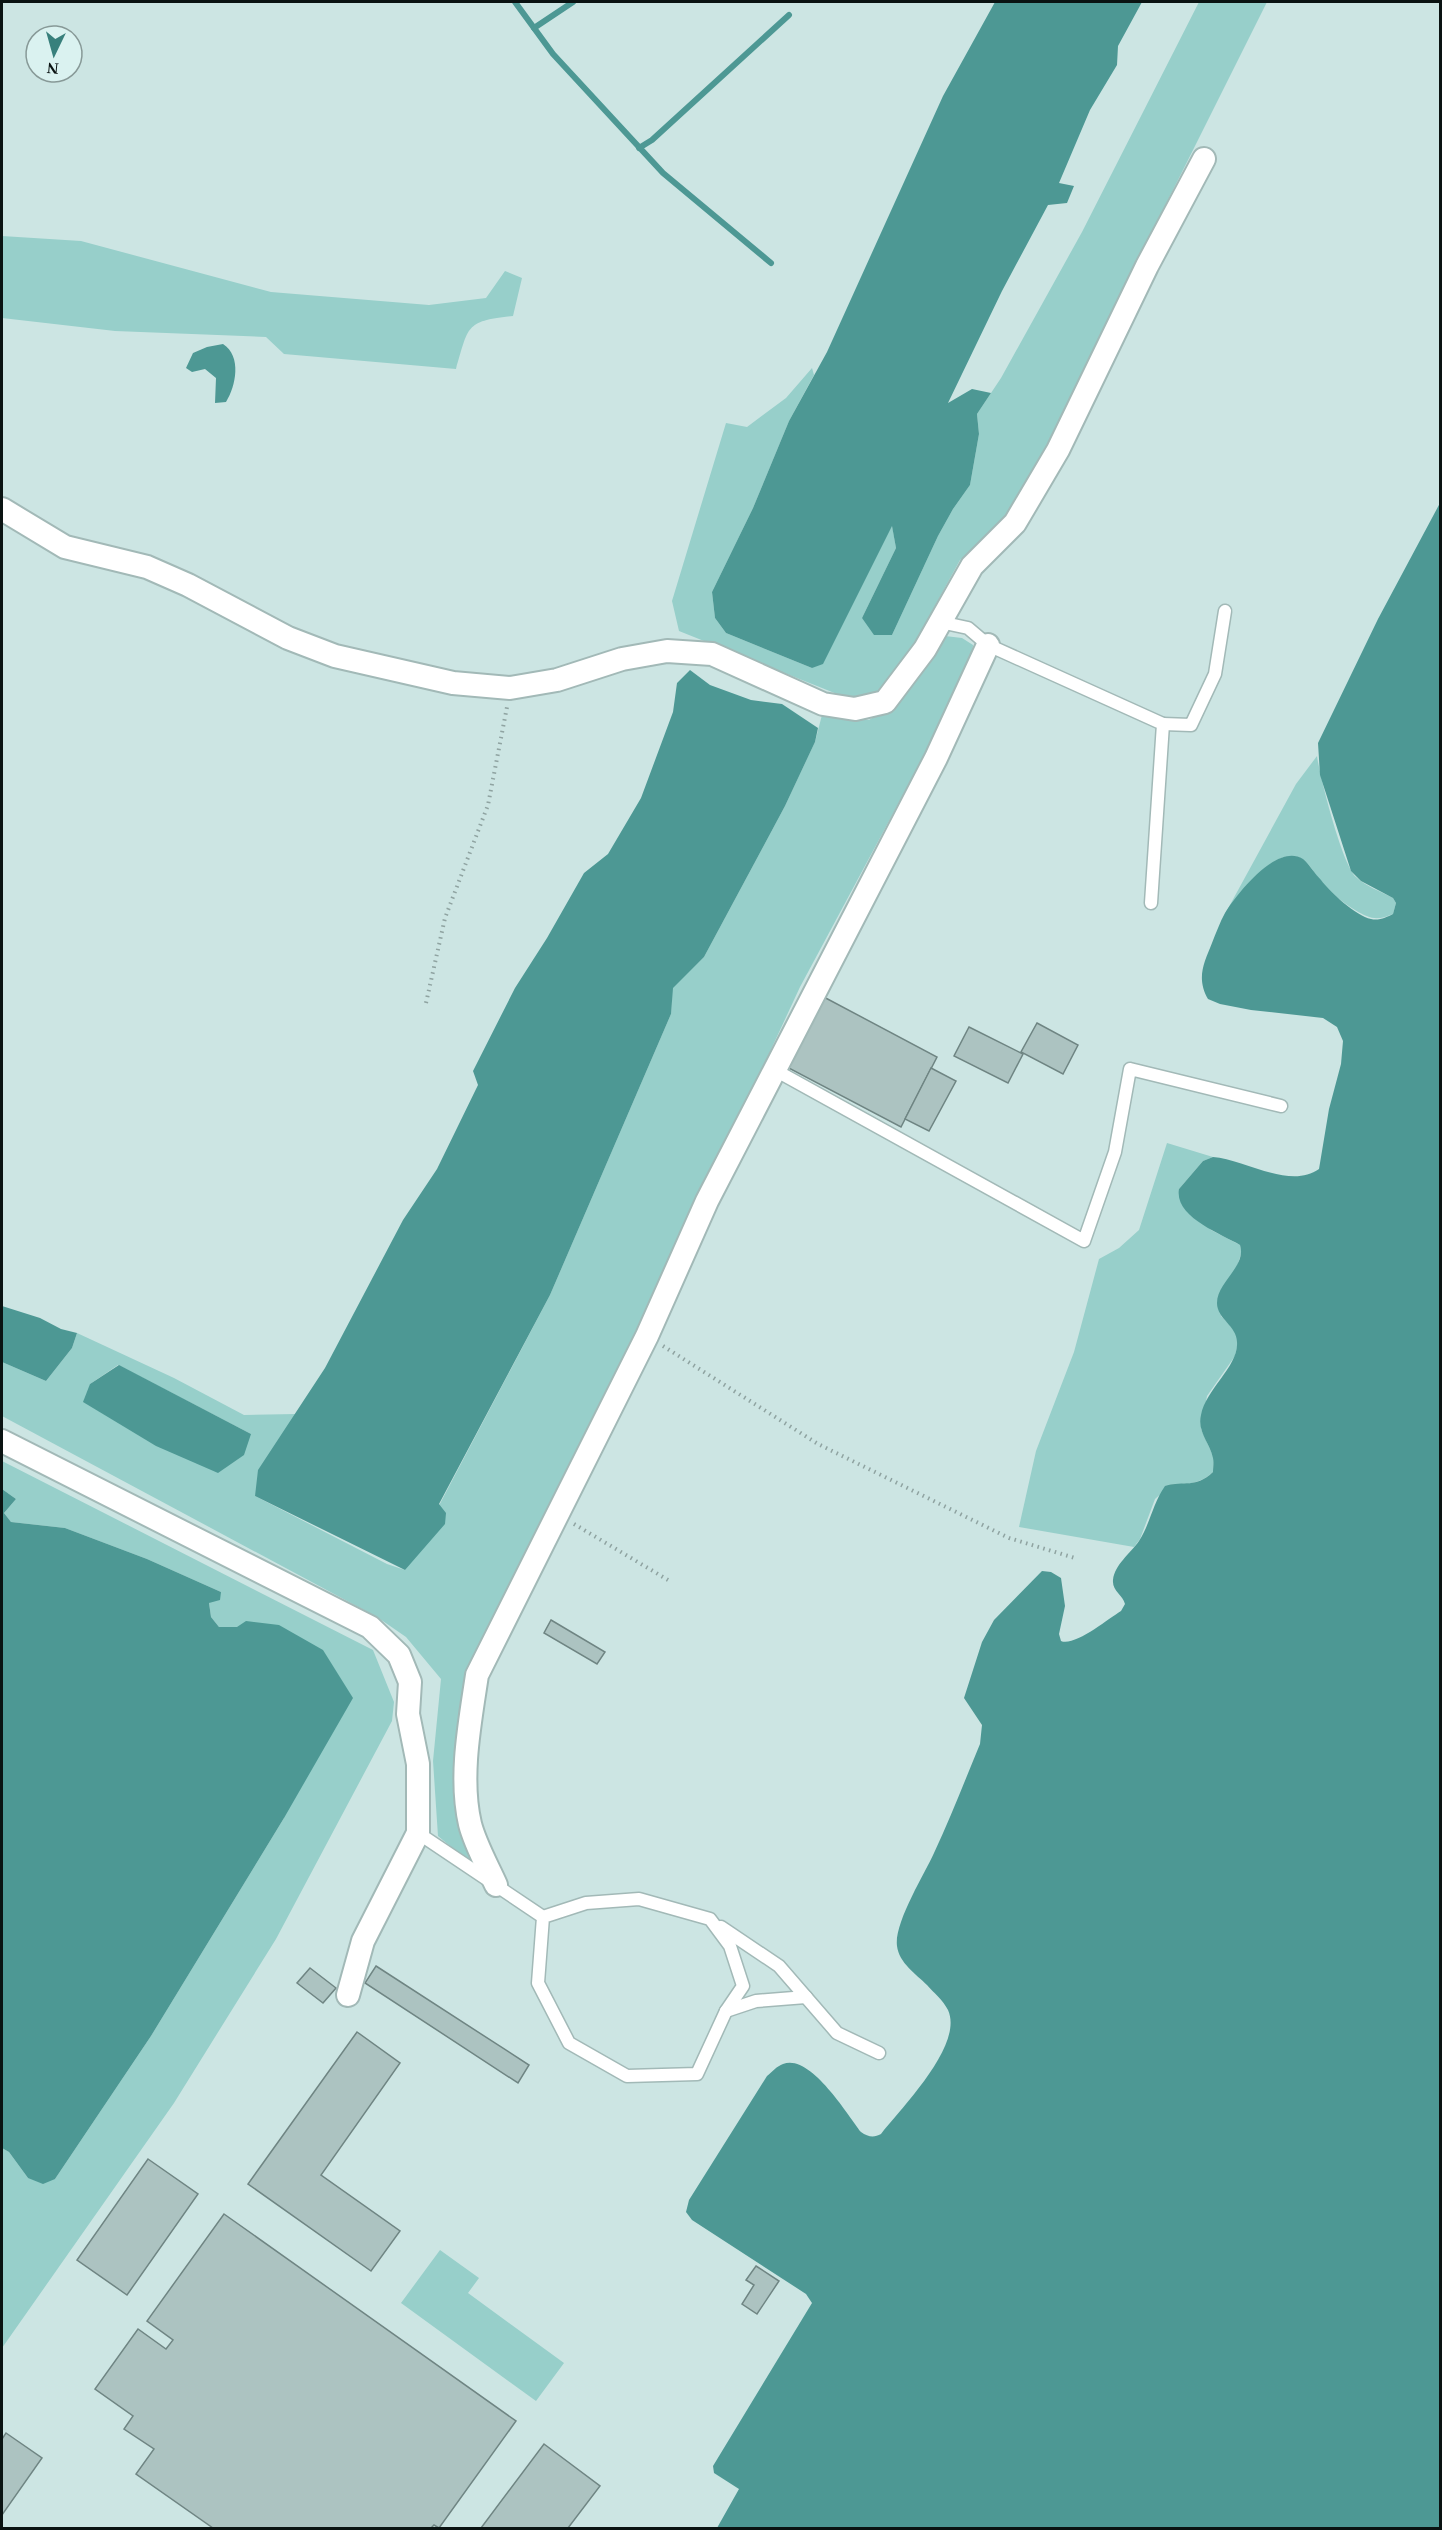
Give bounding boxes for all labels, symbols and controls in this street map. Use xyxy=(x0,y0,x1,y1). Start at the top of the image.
north arrow xyxy=(24,24,84,84)
text: N xyxy=(46,59,59,77)

